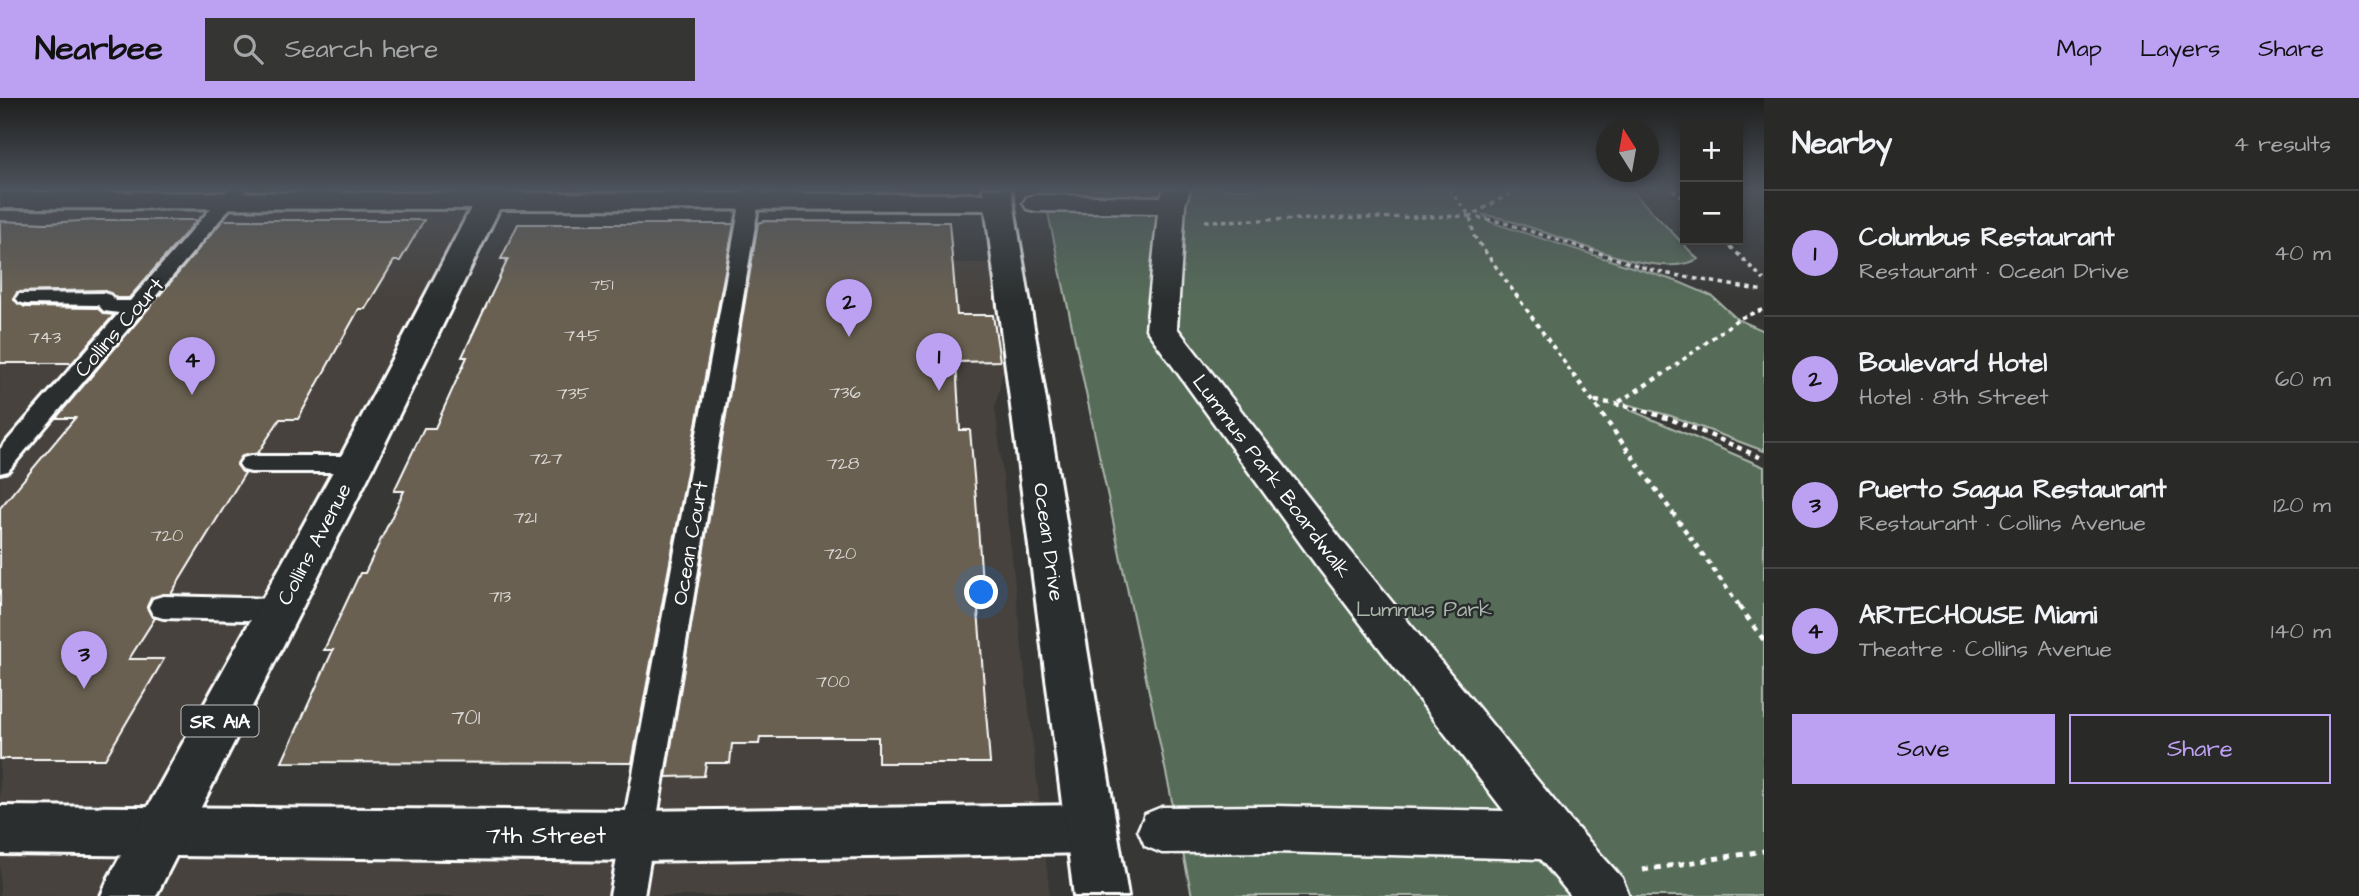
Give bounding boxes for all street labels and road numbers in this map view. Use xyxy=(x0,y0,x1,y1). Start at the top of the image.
street label: Collins Court xyxy=(68,271,171,383)
street label: Lummus Park Boardwalk xyxy=(1185,368,1358,584)
street label: Collins Avenue xyxy=(270,478,359,610)
street label: Ocean Court xyxy=(665,478,716,608)
street label: Ocean Drive xyxy=(1026,481,1071,603)
road number: SR A1A xyxy=(182,706,258,736)
street label: 7th Street xyxy=(486,819,606,853)

